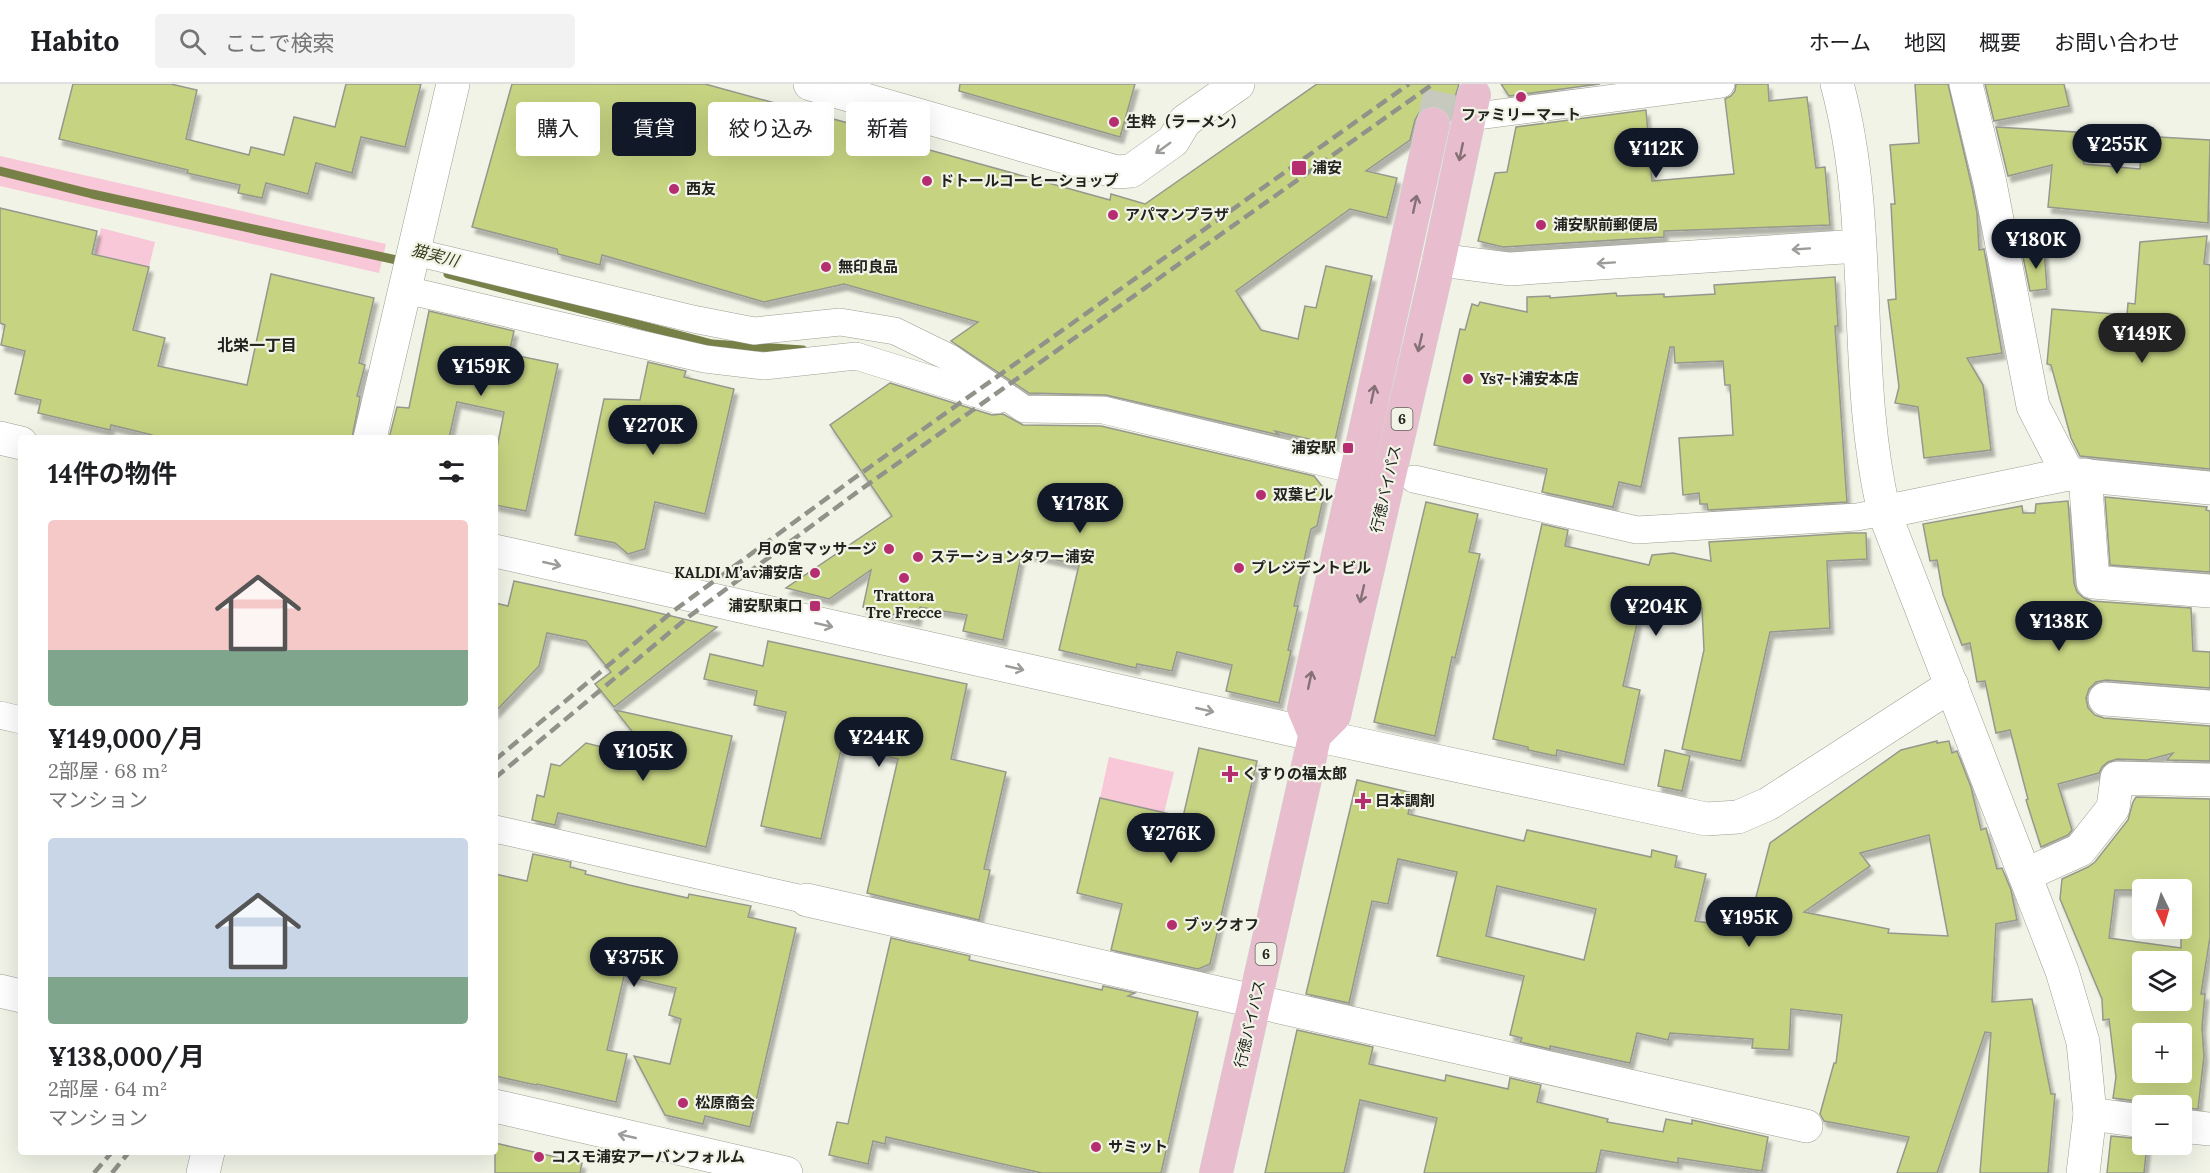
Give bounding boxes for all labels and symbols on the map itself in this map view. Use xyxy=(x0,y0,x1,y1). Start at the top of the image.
marker: ファミリーマート xyxy=(1514,90,1528,104)
place label: ファミリーマート xyxy=(1461,105,1581,124)
place label: 生粋（ラーメン） xyxy=(1126,112,1245,131)
marker: 生粋（ラーメン） xyxy=(1107,115,1121,129)
pin: ¥255K xyxy=(2075,124,2159,175)
pin: ¥112K xyxy=(1614,128,1698,179)
one-way arrow xyxy=(1155,142,1171,154)
one-way arrow xyxy=(1455,142,1467,161)
place label: 浦安 xyxy=(1312,158,1342,177)
marker: 浦安 xyxy=(1290,159,1308,177)
place label: ドトールコーヒーショップ xyxy=(939,171,1118,190)
marker: ドトールコーヒーショップ xyxy=(920,174,934,188)
place label: 西友 xyxy=(686,179,716,198)
marker: 西友 xyxy=(667,182,681,196)
one-way arrow xyxy=(1410,194,1421,214)
place label: アパマンプラザ xyxy=(1125,205,1229,224)
marker: アパマンプラザ xyxy=(1106,208,1120,222)
place label: 浦安駅前郵便局 xyxy=(1553,215,1658,234)
marker: 浦安駅前郵便局 xyxy=(1534,218,1548,232)
pin: ¥180K xyxy=(1994,219,2078,270)
water label: 猫実川 xyxy=(409,239,463,271)
one-way arrow xyxy=(1791,244,1811,255)
place label: 無印良品 xyxy=(838,257,898,276)
one-way arrow xyxy=(1597,258,1617,269)
marker: 無印良品 xyxy=(819,260,833,274)
pin: ¥149K xyxy=(2100,313,2184,364)
one-way arrow xyxy=(1413,333,1425,352)
district label: 北栄一丁目 xyxy=(217,335,297,355)
pin: ¥159K xyxy=(439,346,523,397)
place label: Ysﾏｰﾄ浦安本店 xyxy=(1480,369,1579,388)
marker: Ysﾏｰﾄ浦安本店 xyxy=(1461,372,1475,386)
one-way arrow xyxy=(1368,385,1379,404)
pin: ¥270K xyxy=(611,405,695,456)
road number: 6 xyxy=(1392,408,1412,430)
place label: 浦安駅 xyxy=(1291,438,1336,457)
marker: 浦安駅 xyxy=(1341,441,1355,455)
street label: 行徳バイパス xyxy=(1366,443,1405,535)
pin: ¥178K xyxy=(1038,483,1122,534)
place label: 双葉ビル xyxy=(1273,485,1333,504)
marker: 双葉ビル xyxy=(1254,488,1268,502)
place label: 月の宮マッサージ xyxy=(757,539,877,558)
marker: 月の宮マッサージ xyxy=(882,542,896,556)
place label: ステーションタワー浦安 xyxy=(930,547,1095,566)
marker: ステーションタワー浦安 xyxy=(911,550,925,564)
place label: プレジデントビル xyxy=(1251,558,1371,577)
one-way arrow xyxy=(542,559,561,571)
marker: プレジデントビル xyxy=(1232,561,1246,575)
place label: KALDI M’av浦安店 xyxy=(674,563,803,582)
marker: KALDI M’av浦安店 xyxy=(808,566,822,580)
marker: Trattora Tre Frecce xyxy=(897,571,911,585)
one-way arrow xyxy=(1356,584,1367,603)
place label: Trattora Tre Frecce xyxy=(866,586,942,622)
pin: ¥204K xyxy=(1614,586,1698,637)
place label: 浦安駅東口 xyxy=(728,596,803,615)
marker: 浦安駅東口 xyxy=(808,599,822,613)
pin: ¥138K xyxy=(2017,601,2101,652)
one-way arrow xyxy=(814,620,834,631)
one-way arrow xyxy=(1005,662,1024,674)
one-way arrow xyxy=(1305,671,1316,690)
one-way arrow xyxy=(1195,705,1214,717)
pin: ¥244K xyxy=(837,717,921,768)
pin: ¥105K xyxy=(601,731,685,782)
place label: くすりの福太郎 xyxy=(1242,764,1347,783)
marker: くすりの福太郎 xyxy=(1223,767,1237,781)
place label: 日本調剤 xyxy=(1375,791,1435,810)
marker: 日本調剤 xyxy=(1356,794,1370,808)
pin: ¥276K xyxy=(1129,813,1213,864)
north arrow xyxy=(2132,879,2192,939)
pin: ¥195K xyxy=(1707,897,1791,948)
place label: ブックオフ xyxy=(1184,915,1259,934)
marker: ブックオフ xyxy=(1165,918,1179,932)
pin: ¥375K xyxy=(592,937,676,988)
road number: 6 xyxy=(1256,943,1276,965)
street label: 行徳バイパス xyxy=(1230,978,1269,1070)
place label: 松原商会 xyxy=(695,1093,755,1112)
marker: 松原商会 xyxy=(676,1096,690,1110)
one-way arrow xyxy=(618,1130,637,1142)
place label: サミット xyxy=(1108,1137,1168,1156)
marker: サミット xyxy=(1089,1140,1103,1154)
place label: コスモ浦安アーバンフォルム xyxy=(551,1147,745,1166)
marker: コスモ浦安アーバンフォルム xyxy=(532,1150,546,1164)

